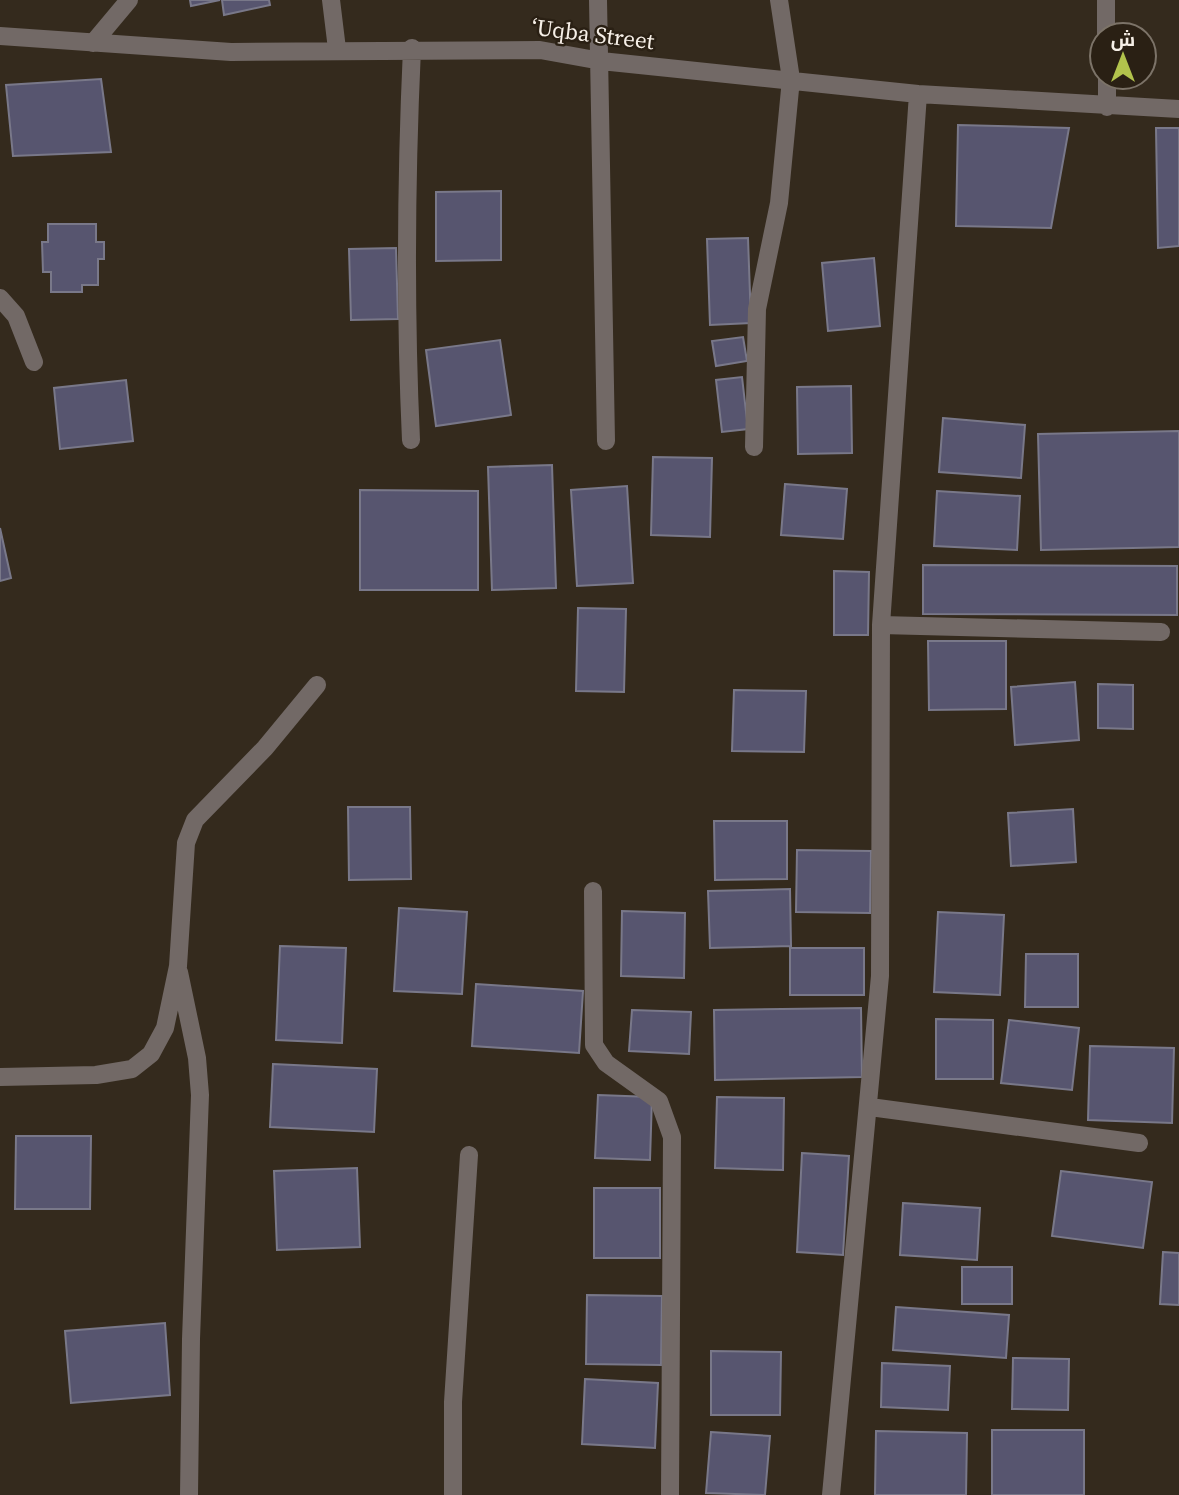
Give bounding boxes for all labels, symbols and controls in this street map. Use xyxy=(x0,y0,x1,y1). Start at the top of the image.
street label: ‘Uqba Street xyxy=(530,11,657,57)
north arrow xyxy=(1088,21,1158,91)
text: ش xyxy=(1111,26,1135,52)

